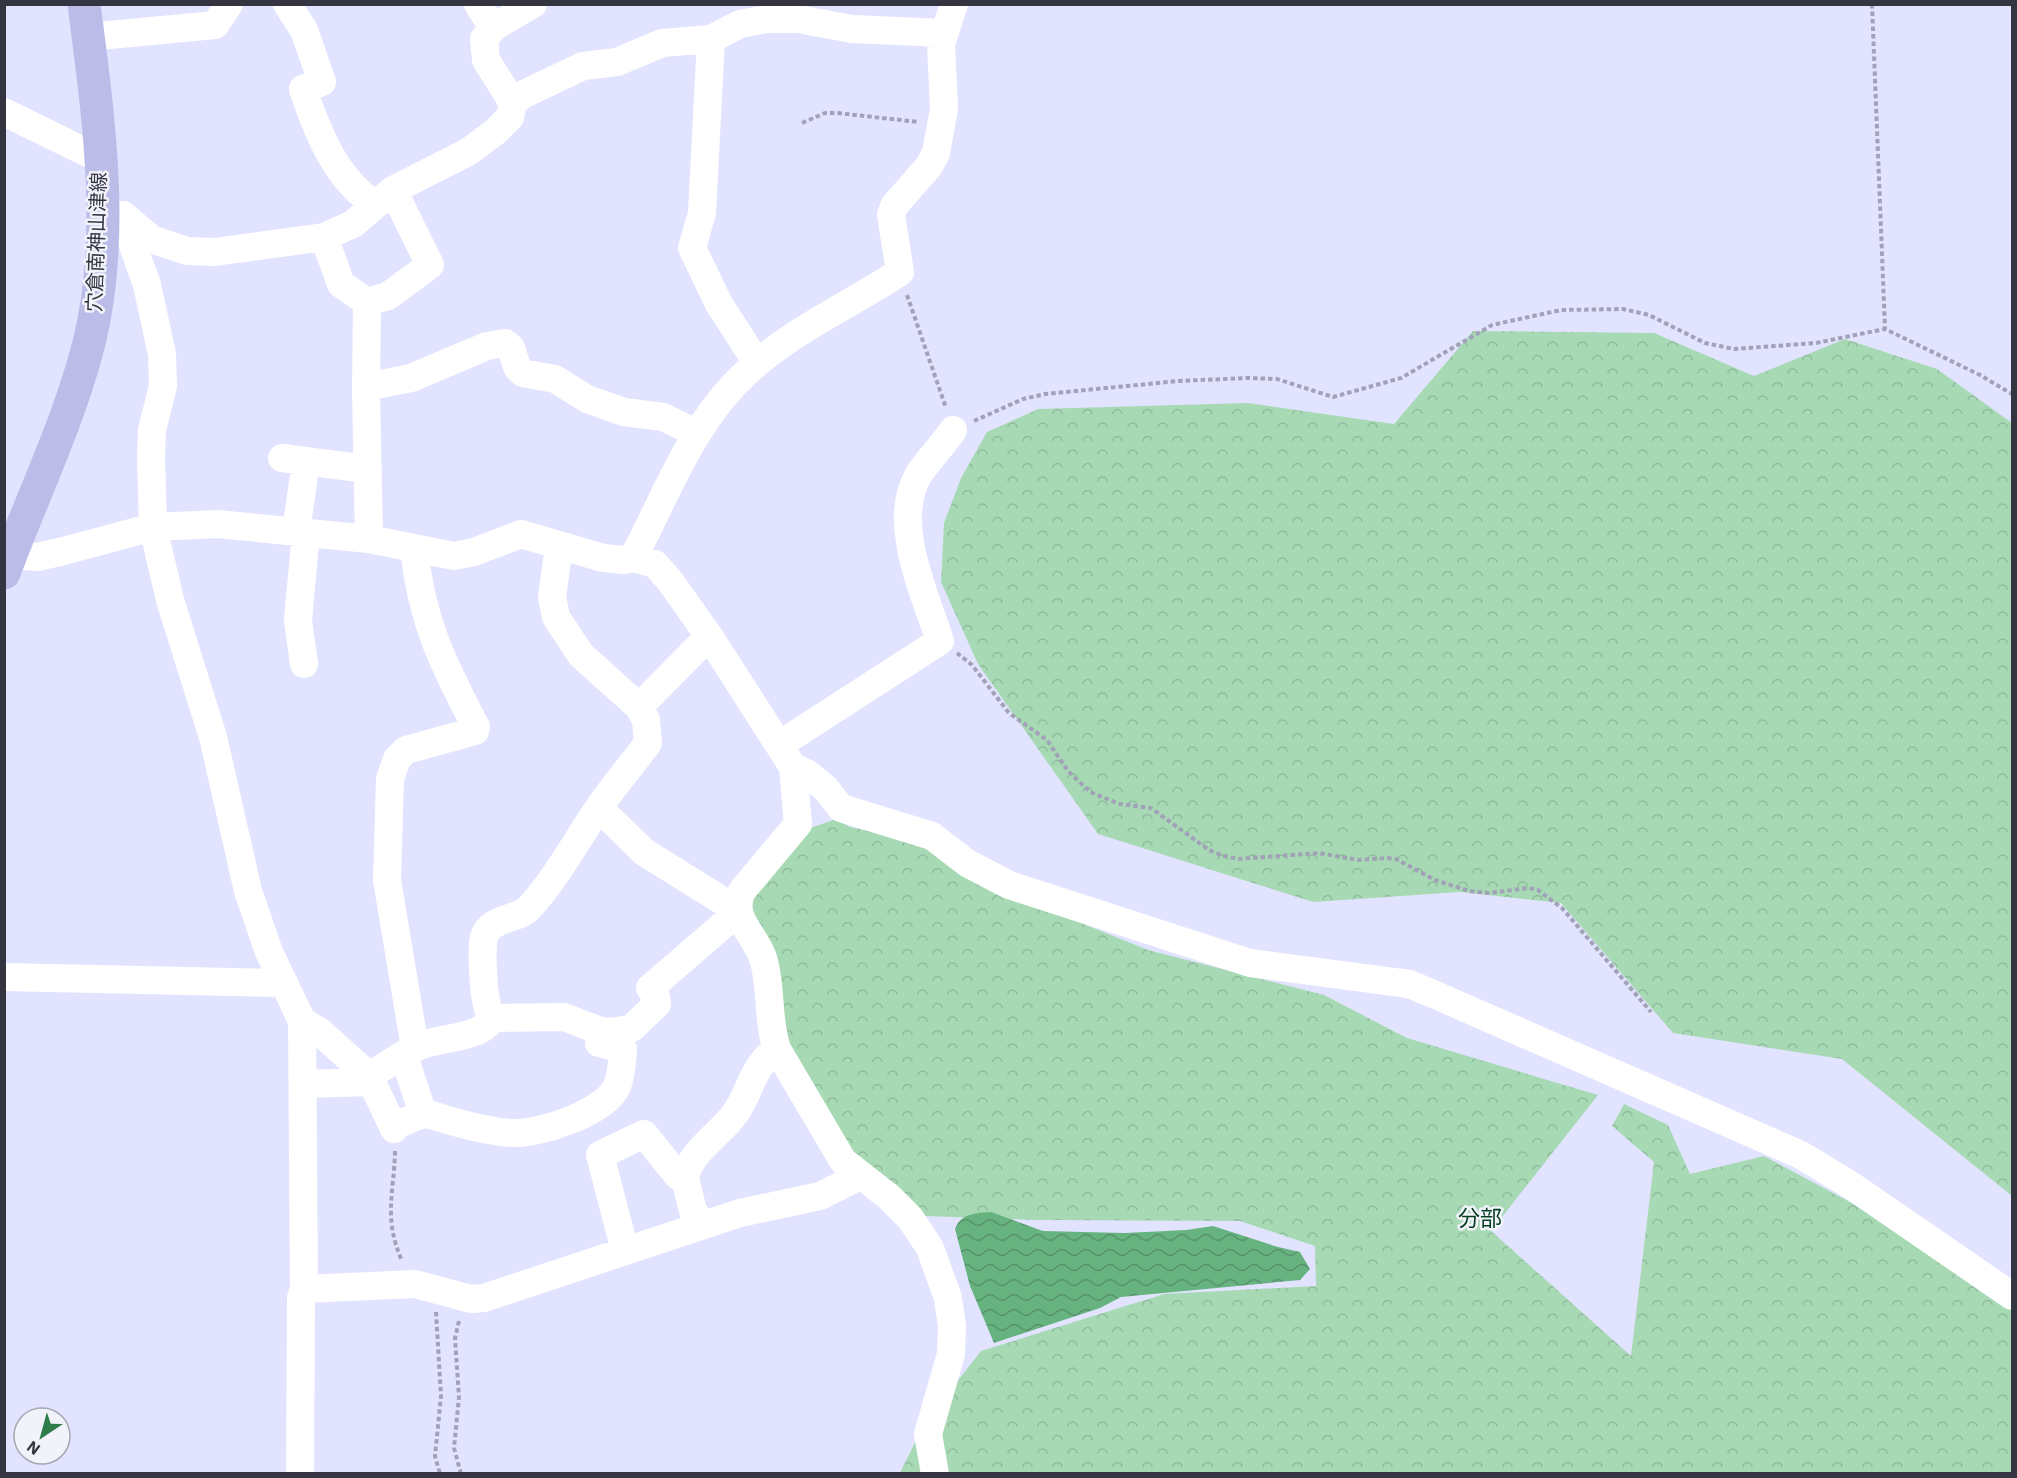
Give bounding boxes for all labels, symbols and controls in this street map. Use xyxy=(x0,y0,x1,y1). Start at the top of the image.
street label: 穴倉南神山津線 xyxy=(80,172,112,312)
district label: 分部 xyxy=(1458,1203,1502,1232)
north arrow xyxy=(12,1406,72,1466)
text: N xyxy=(23,1437,44,1460)

